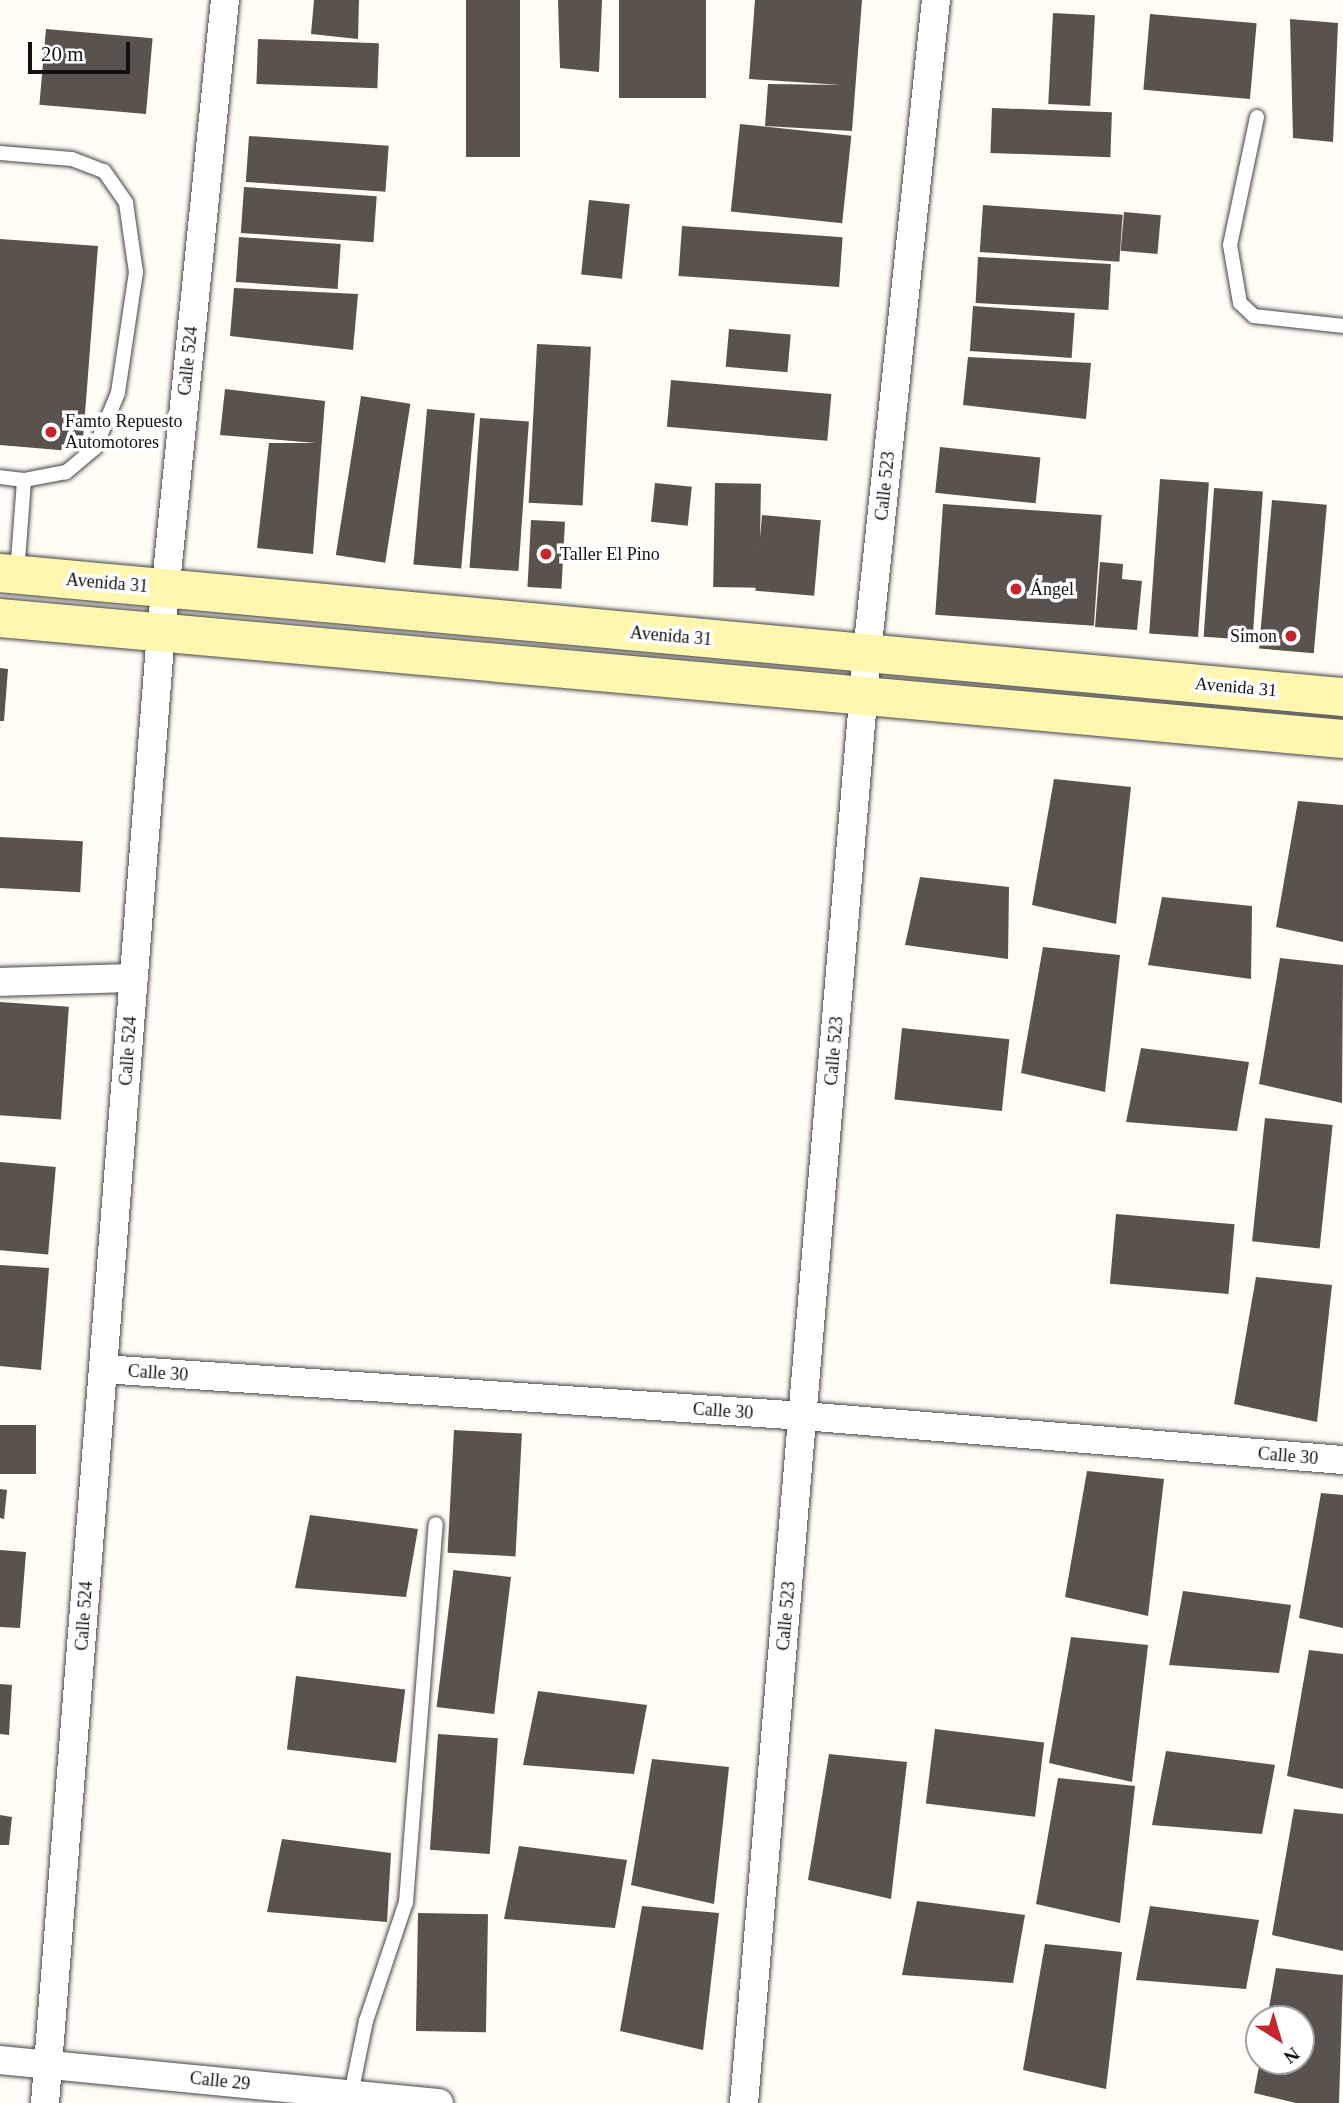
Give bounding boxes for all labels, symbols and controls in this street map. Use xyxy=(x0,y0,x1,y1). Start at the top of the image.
scale bar xyxy=(32,28,133,72)
text: 20 m xyxy=(41,42,84,66)
street label: Calle 524 xyxy=(174,325,202,397)
place label: Famto Repuesto Automotores xyxy=(65,411,182,453)
marker: Famto Repuesto Automotores xyxy=(43,424,59,440)
street label: Calle 523 xyxy=(871,450,899,522)
place label: Taller El Pino xyxy=(560,543,660,565)
marker: Taller El Pino xyxy=(538,546,554,562)
street label: Avenida 31 xyxy=(65,569,149,597)
place label: Ángel xyxy=(1030,578,1074,600)
marker: Ángel xyxy=(1008,581,1024,597)
street label: Avenida 31 xyxy=(629,622,713,650)
place label: Simon xyxy=(1230,625,1277,647)
marker: Simon xyxy=(1283,628,1299,644)
street label: Avenida 31 xyxy=(1194,673,1278,701)
street label: Calle 523 xyxy=(820,1015,848,1087)
street label: Calle 524 xyxy=(115,1016,141,1086)
street label: Calle 30 xyxy=(127,1360,189,1386)
street label: Calle 30 xyxy=(692,1398,754,1424)
street label: Calle 30 xyxy=(1257,1443,1319,1469)
street label: Calle 523 xyxy=(772,1580,800,1652)
street label: Calle 524 xyxy=(71,1581,97,1651)
north arrow xyxy=(1245,2005,1315,2075)
text: N xyxy=(1280,2043,1304,2068)
street label: Calle 29 xyxy=(189,2067,251,2095)

